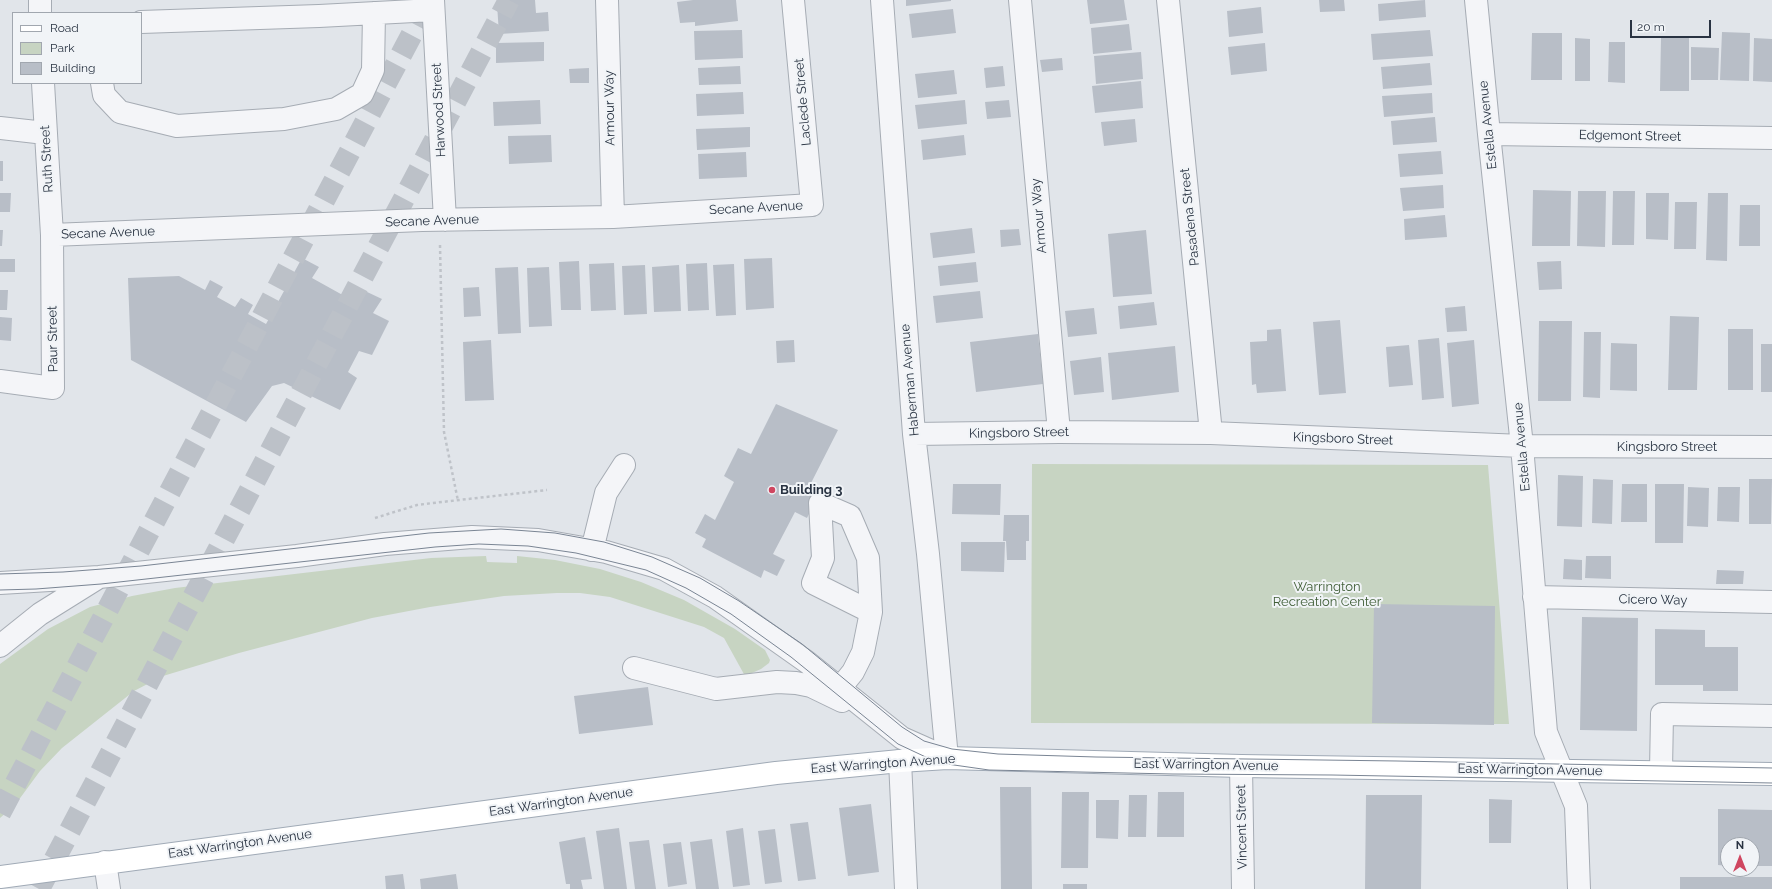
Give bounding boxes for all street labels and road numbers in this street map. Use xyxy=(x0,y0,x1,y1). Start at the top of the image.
street label: Laclede Street xyxy=(791,57,815,147)
street label: Harwood Street xyxy=(429,62,449,158)
street label: Armour Way xyxy=(602,70,618,146)
street label: Estella Avenue xyxy=(1476,80,1500,170)
street label: Ruth Street xyxy=(37,125,57,193)
street label: Edgemont Street xyxy=(1579,127,1681,145)
street label: Pasadena Street xyxy=(1177,167,1203,267)
street label: Armour Way xyxy=(1028,178,1050,254)
street label: Secane Avenue xyxy=(709,198,803,218)
street label: Secane Avenue xyxy=(385,212,479,230)
street label: Secane Avenue xyxy=(61,224,155,242)
street label: Paur Street xyxy=(45,306,61,372)
street label: Haberman Avenue xyxy=(897,323,923,437)
street label: Estella Avenue xyxy=(1510,402,1534,492)
street label: Kingsboro Street xyxy=(969,424,1069,442)
street label: Kingsboro Street xyxy=(1293,429,1393,449)
street label: Kingsboro Street xyxy=(1617,439,1717,455)
street label: Cicero Way xyxy=(1619,592,1687,608)
street label: East Warrington Avenue xyxy=(810,751,956,777)
street label: East Warrington Avenue xyxy=(1133,756,1279,774)
street label: East Warrington Avenue xyxy=(1457,761,1603,779)
street label: East Warrington Avenue xyxy=(488,784,634,820)
street label: Vincent Street xyxy=(1233,784,1251,870)
street label: East Warrington Avenue xyxy=(167,826,313,862)

